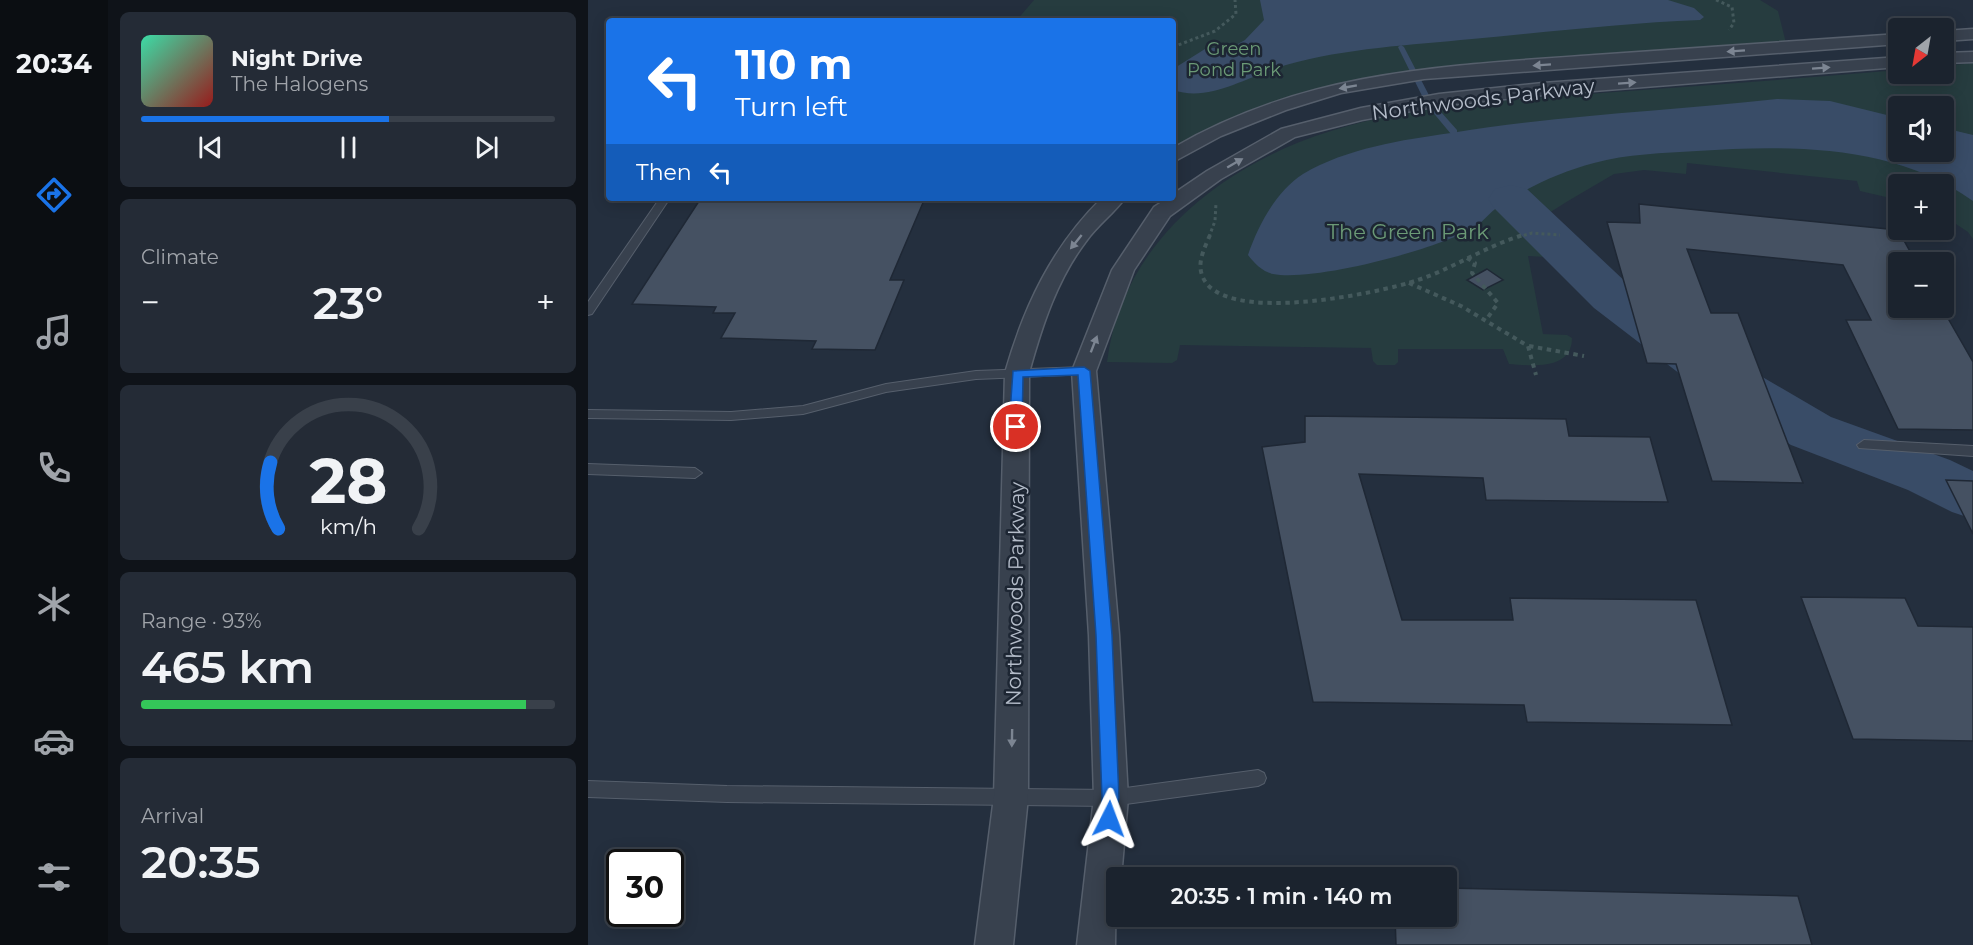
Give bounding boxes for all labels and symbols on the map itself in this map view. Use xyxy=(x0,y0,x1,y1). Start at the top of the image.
north arrow xyxy=(1888,18,1954,84)
park label: Green Pond Park xyxy=(1187,38,1281,81)
one-way arrow xyxy=(1726,46,1745,56)
one-way arrow xyxy=(1532,61,1551,70)
one-way arrow xyxy=(1812,63,1831,73)
street label: Northwoods Parkway xyxy=(1370,73,1597,125)
one-way arrow xyxy=(1618,78,1637,88)
one-way arrow xyxy=(1338,83,1357,92)
one-way arrow xyxy=(1227,158,1243,169)
park label: The Green Park xyxy=(1327,219,1489,244)
one-way arrow xyxy=(1070,234,1082,249)
one-way arrow xyxy=(1090,335,1099,353)
pin xyxy=(990,401,1041,452)
street label: Northwoods Parkway xyxy=(1001,481,1029,707)
one-way arrow xyxy=(1008,728,1017,747)
position arrow xyxy=(1077,787,1141,851)
speed limit sign: 30 xyxy=(606,849,684,927)

